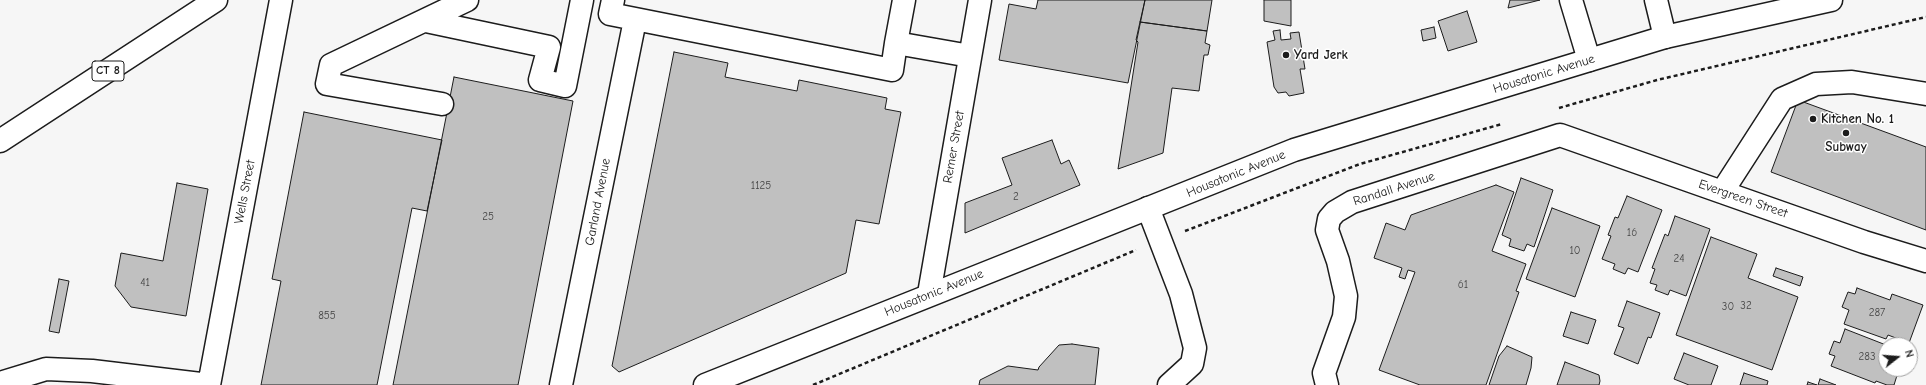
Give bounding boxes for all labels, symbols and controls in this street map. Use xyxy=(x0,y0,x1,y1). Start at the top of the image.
place label: Yard Jerk xyxy=(1294,47,1348,63)
marker: Yard Jerk xyxy=(1281,50,1291,60)
street label: Housatonic Avenue xyxy=(1491,51,1597,97)
road number: CT 8 xyxy=(92,61,124,81)
street label: Remer Street xyxy=(940,109,968,185)
place label: Kitchen No. 1 xyxy=(1821,111,1894,127)
marker: Kitchen No. 1 xyxy=(1808,114,1818,124)
marker: Subway xyxy=(1841,128,1851,138)
place label: Subway xyxy=(1825,139,1867,155)
street label: Housatonic Avenue xyxy=(1184,147,1288,201)
street label: Garland Avenue xyxy=(582,157,614,247)
street label: Wells Street xyxy=(231,159,259,225)
street label: Randall Avenue xyxy=(1351,168,1437,210)
street label: Evergreen Street xyxy=(1696,176,1790,222)
house number: 1125 xyxy=(751,179,771,193)
house number: 2 xyxy=(1013,190,1019,204)
house number: 25 xyxy=(482,210,494,224)
house number: 16 xyxy=(1627,226,1637,240)
house number: 10 xyxy=(1569,244,1581,258)
house number: 24 xyxy=(1673,252,1685,266)
street label: Housatonic Avenue xyxy=(882,266,986,320)
house number: 41 xyxy=(140,276,150,290)
house number: 61 xyxy=(1458,278,1468,292)
house number: 32 xyxy=(1740,299,1752,313)
house number: 30 xyxy=(1722,300,1734,314)
house number: 287 xyxy=(1869,306,1885,320)
house number: 855 xyxy=(318,309,336,323)
north arrow xyxy=(1878,337,1918,377)
text: N xyxy=(1902,348,1916,359)
house number: 283 xyxy=(1859,350,1875,364)

